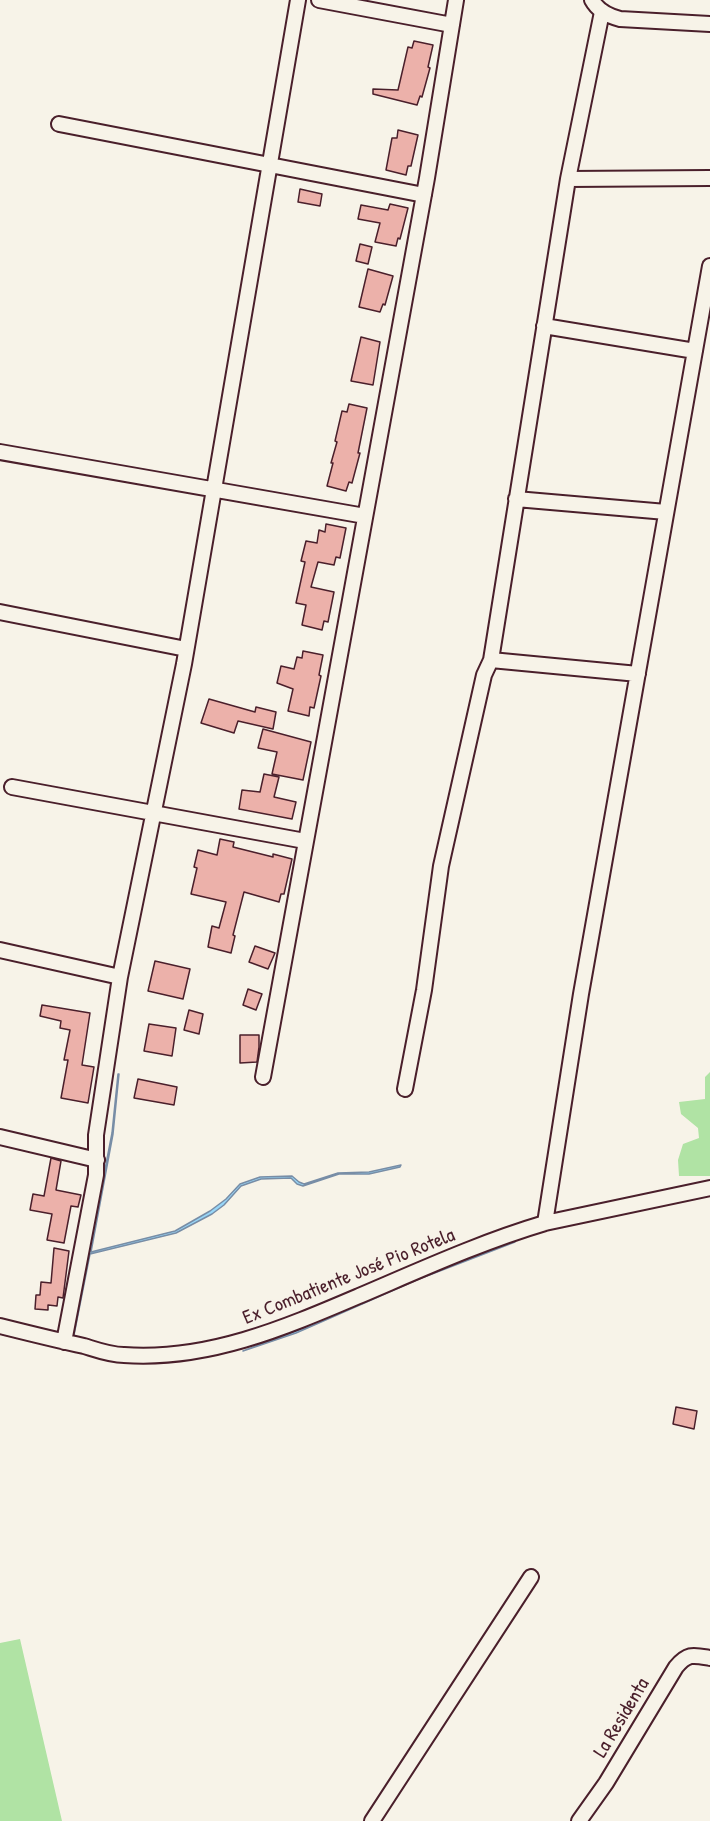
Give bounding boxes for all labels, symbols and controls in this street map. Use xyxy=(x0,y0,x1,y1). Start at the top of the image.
street label: Ex Combatiente José Pio Rotela xyxy=(239,1223,459,1331)
street label: La Residenta xyxy=(589,1674,655,1762)

